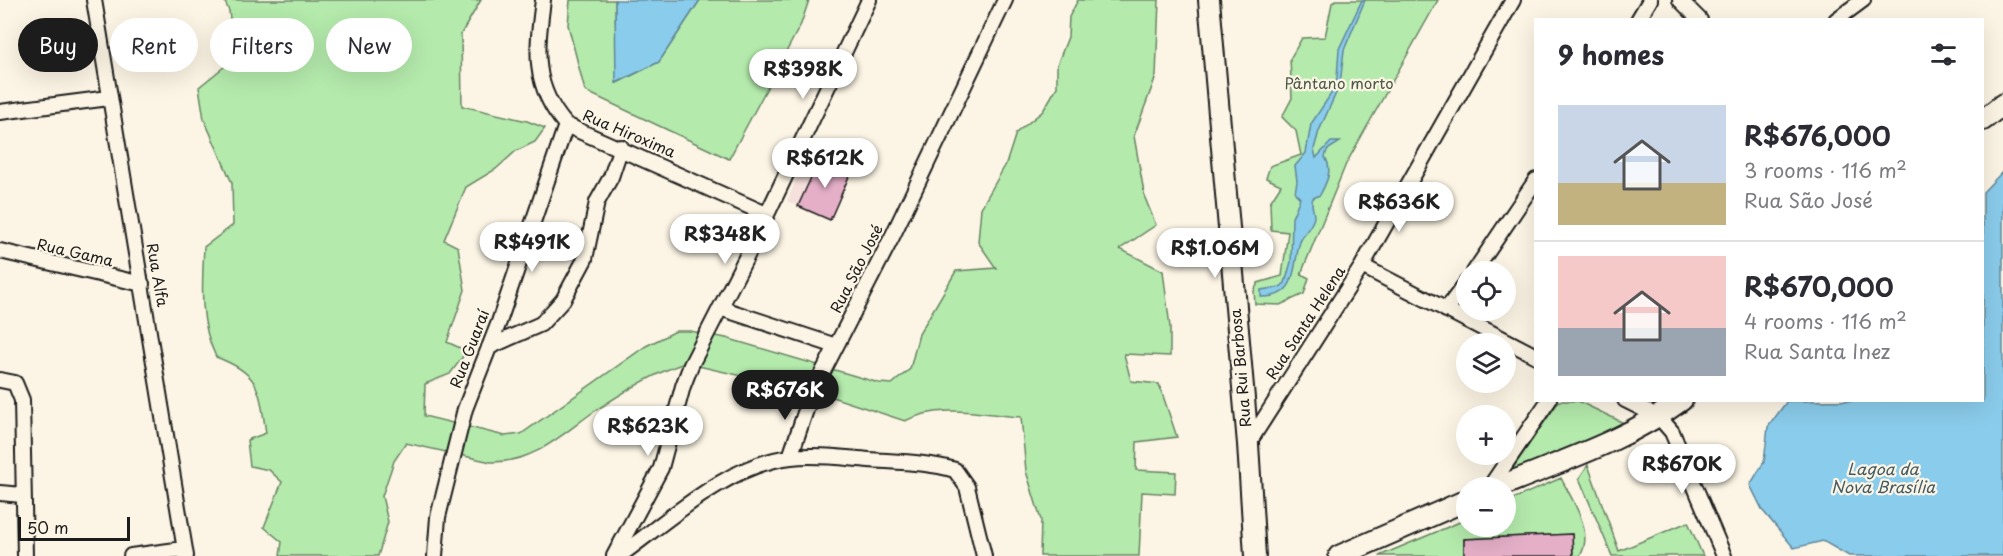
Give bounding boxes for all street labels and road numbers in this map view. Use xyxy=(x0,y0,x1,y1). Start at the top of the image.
street label: Rua Hiroxima xyxy=(580,103,680,163)
street label: Rua São José xyxy=(823,220,888,317)
street label: Rua Gama xyxy=(35,232,116,272)
street label: Rua Alfa xyxy=(142,241,175,309)
street label: Rua Santa Helena xyxy=(1259,261,1350,383)
street label: Rua Guaraí xyxy=(443,305,494,391)
street label: Rua Rui Barbosa xyxy=(1223,307,1256,428)

